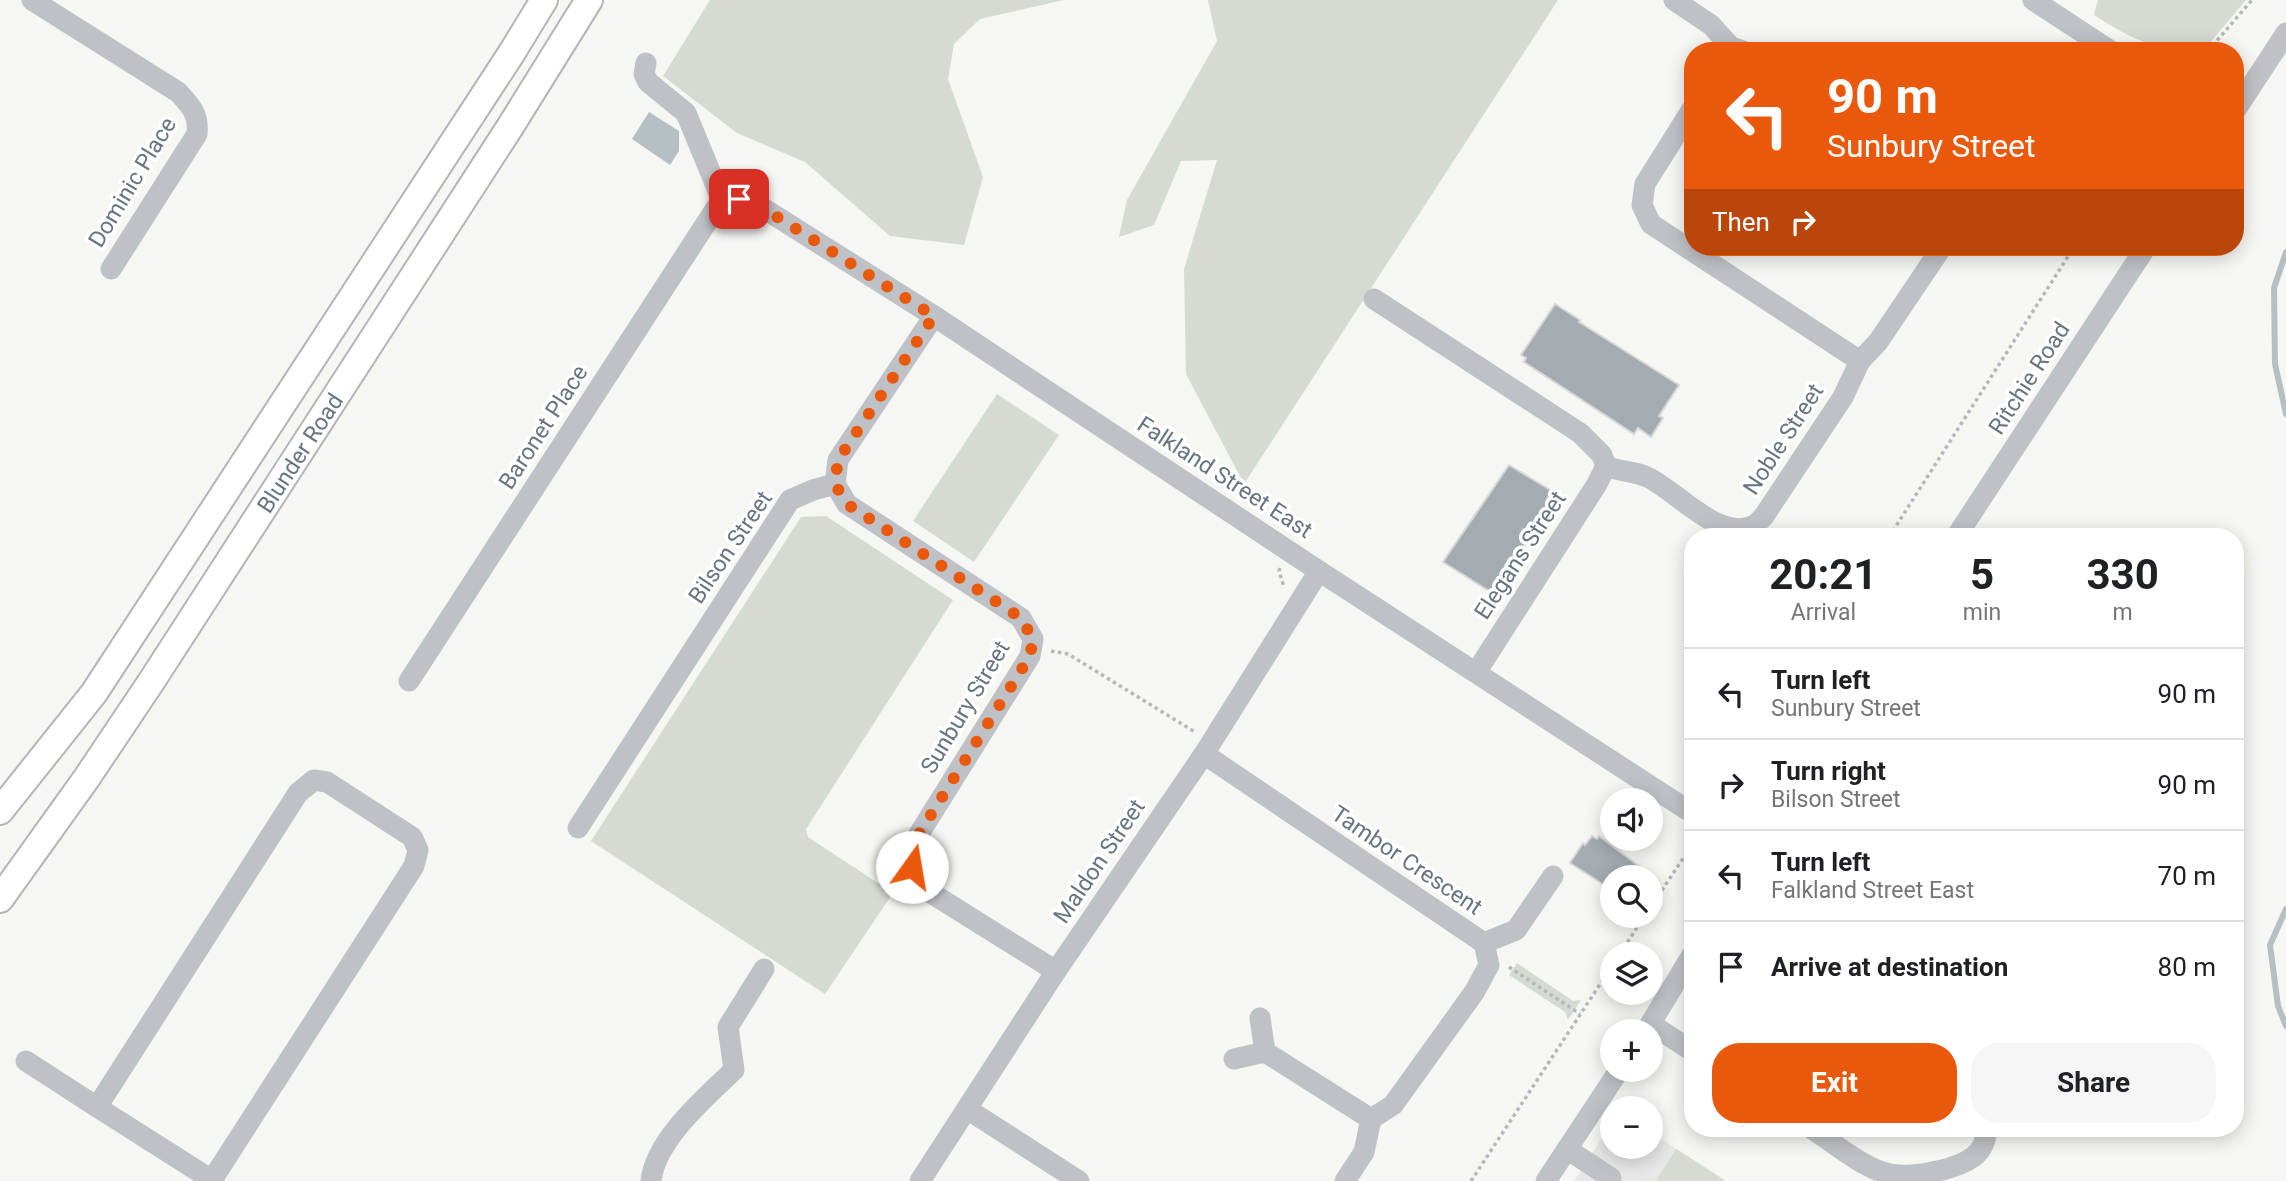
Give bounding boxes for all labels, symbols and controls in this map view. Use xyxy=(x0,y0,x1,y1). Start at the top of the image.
text: 90 m xyxy=(1827,68,1938,125)
icon: left xyxy=(1712,70,1803,161)
street label: Dominic Place xyxy=(83,112,182,252)
text: Sunbury Street xyxy=(1827,127,2036,165)
pin xyxy=(709,169,769,229)
icon: arrive xyxy=(720,180,758,218)
icon: right xyxy=(1784,203,1822,241)
text: Then xyxy=(1712,207,1770,237)
street label: Ritchie Road xyxy=(1983,317,2076,439)
street label: Baronet Place xyxy=(493,360,594,494)
street label: Noble Street xyxy=(1738,379,1829,500)
street label: Blunder Road xyxy=(252,389,349,518)
street label: Falkland Street East xyxy=(1132,411,1317,544)
street label: Bilson Street xyxy=(683,486,778,609)
street label: Elegans Street xyxy=(1469,486,1572,624)
text: 20:21 xyxy=(1769,550,1877,599)
text: 5 xyxy=(1970,550,1994,599)
text: 330 xyxy=(2086,550,2159,599)
text: Arrival xyxy=(1791,599,1856,626)
text: min xyxy=(1963,599,2001,626)
text: m xyxy=(2113,599,2133,626)
street label: Sunbury Street xyxy=(915,636,1016,778)
text: Turn left xyxy=(1771,665,1870,695)
icon: left xyxy=(1712,675,1750,713)
text: 90 m xyxy=(2158,679,2216,709)
text: Sunbury Street xyxy=(1771,695,1921,722)
text: Turn right xyxy=(1771,756,1886,786)
icon: right xyxy=(1712,766,1750,804)
text: 90 m xyxy=(2158,770,2216,800)
text: Bilson Street xyxy=(1771,786,1901,813)
map controls xyxy=(1600,788,1663,1159)
button: sound xyxy=(1600,788,1663,851)
street label: Maldon Street xyxy=(1048,794,1151,928)
street label: Tambor Crescent xyxy=(1326,800,1487,921)
position arrow xyxy=(875,830,949,904)
text: Turn left xyxy=(1771,847,1870,877)
icon: left xyxy=(1712,857,1750,895)
text: 70 m xyxy=(2158,861,2216,891)
button: search xyxy=(1600,865,1663,928)
text: Falkland Street East xyxy=(1771,877,1974,904)
button: layers xyxy=(1600,942,1663,1005)
icon: arrive xyxy=(1712,948,1750,986)
text: Arrive at destination xyxy=(1771,952,2008,982)
text: 80 m xyxy=(2158,952,2216,982)
button: + xyxy=(1600,1019,1663,1082)
button: Exit xyxy=(1712,1043,1957,1123)
button: Share xyxy=(1971,1043,2216,1123)
button: − xyxy=(1600,1096,1663,1159)

